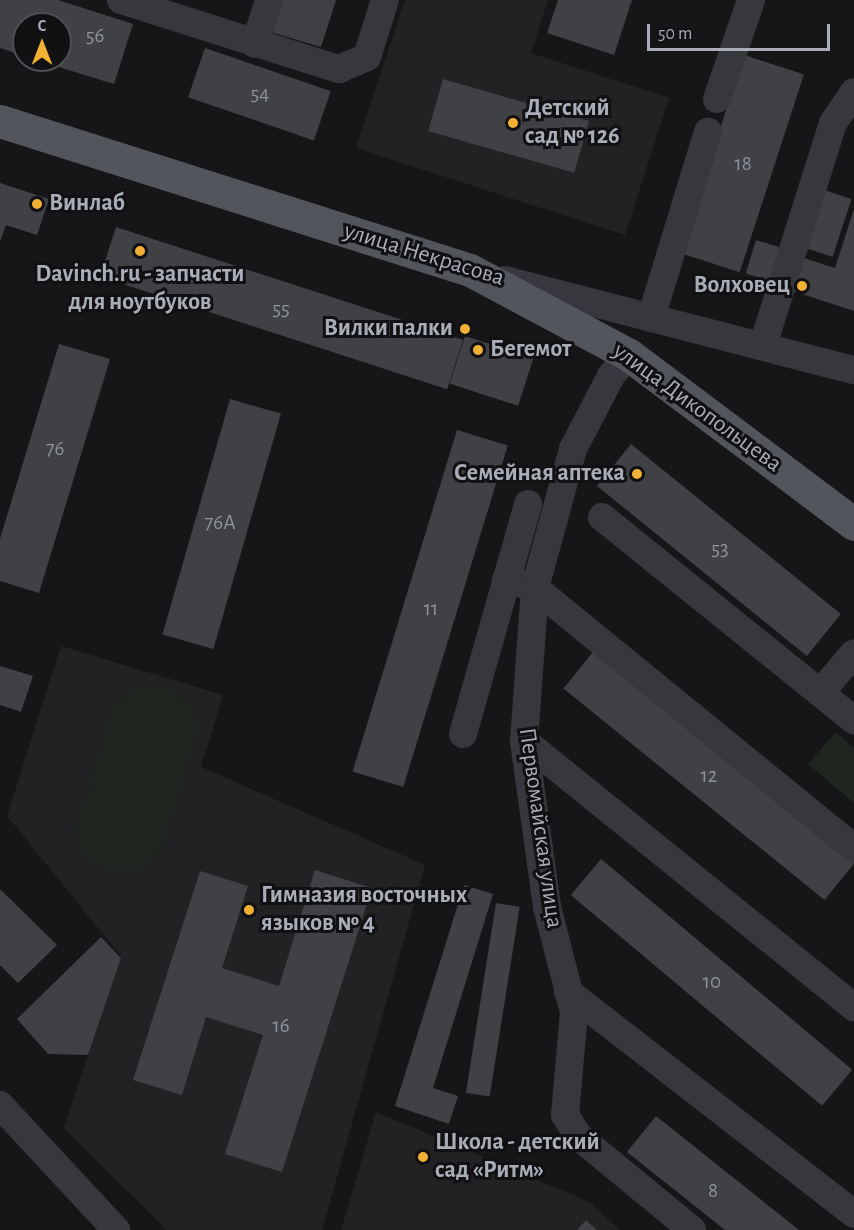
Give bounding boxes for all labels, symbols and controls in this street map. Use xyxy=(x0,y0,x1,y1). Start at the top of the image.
north arrow xyxy=(12,12,72,72)
scale bar xyxy=(650,12,833,50)
text: С xyxy=(38,18,46,34)
house number: 56 xyxy=(86,23,104,49)
text: 50 m xyxy=(658,25,692,43)
house number: 54 xyxy=(251,81,269,107)
place label: Детский сад № 126 xyxy=(525,95,620,151)
marker: Детский сад № 126 xyxy=(506,116,520,130)
house number: 18 xyxy=(734,151,752,177)
place label: Винлаб xyxy=(49,190,125,218)
marker: Винлаб xyxy=(30,197,44,211)
street label: улица Некрасова xyxy=(340,217,508,293)
marker: Davinch.ru - запчасти для ноутбуков xyxy=(133,244,147,258)
place label: Davinch.ru - запчасти для ноутбуков xyxy=(36,261,244,317)
place label: Волховец xyxy=(694,272,790,300)
marker: Волховец xyxy=(795,279,809,293)
house number: 55 xyxy=(272,296,290,322)
place label: Вилки палки xyxy=(324,315,453,343)
marker: Вилки палки xyxy=(458,322,472,336)
place label: Бегемот xyxy=(490,336,571,364)
street label: улица Дикопольцева xyxy=(607,337,787,479)
marker: Бегемот xyxy=(471,343,485,357)
house number: 76 xyxy=(46,436,64,462)
place label: Семейная аптека xyxy=(454,460,625,488)
marker: Семейная аптека xyxy=(630,467,644,481)
house number: 76А xyxy=(205,510,235,536)
house number: 53 xyxy=(711,536,729,562)
house number: 11 xyxy=(424,596,438,622)
street label: Первомайская улица xyxy=(512,726,568,930)
house number: 12 xyxy=(701,763,717,789)
place label: Гимназия восточных языков № 4 xyxy=(261,882,467,938)
marker: Гимназия восточных языков № 4 xyxy=(242,903,256,917)
house number: 10 xyxy=(703,969,721,995)
house number: 16 xyxy=(272,1013,290,1039)
place label: Школа - детский сад «Ритм» xyxy=(435,1129,600,1185)
marker: Школа - детский сад «Ритм» xyxy=(416,1150,430,1164)
house number: 8 xyxy=(708,1178,718,1204)

